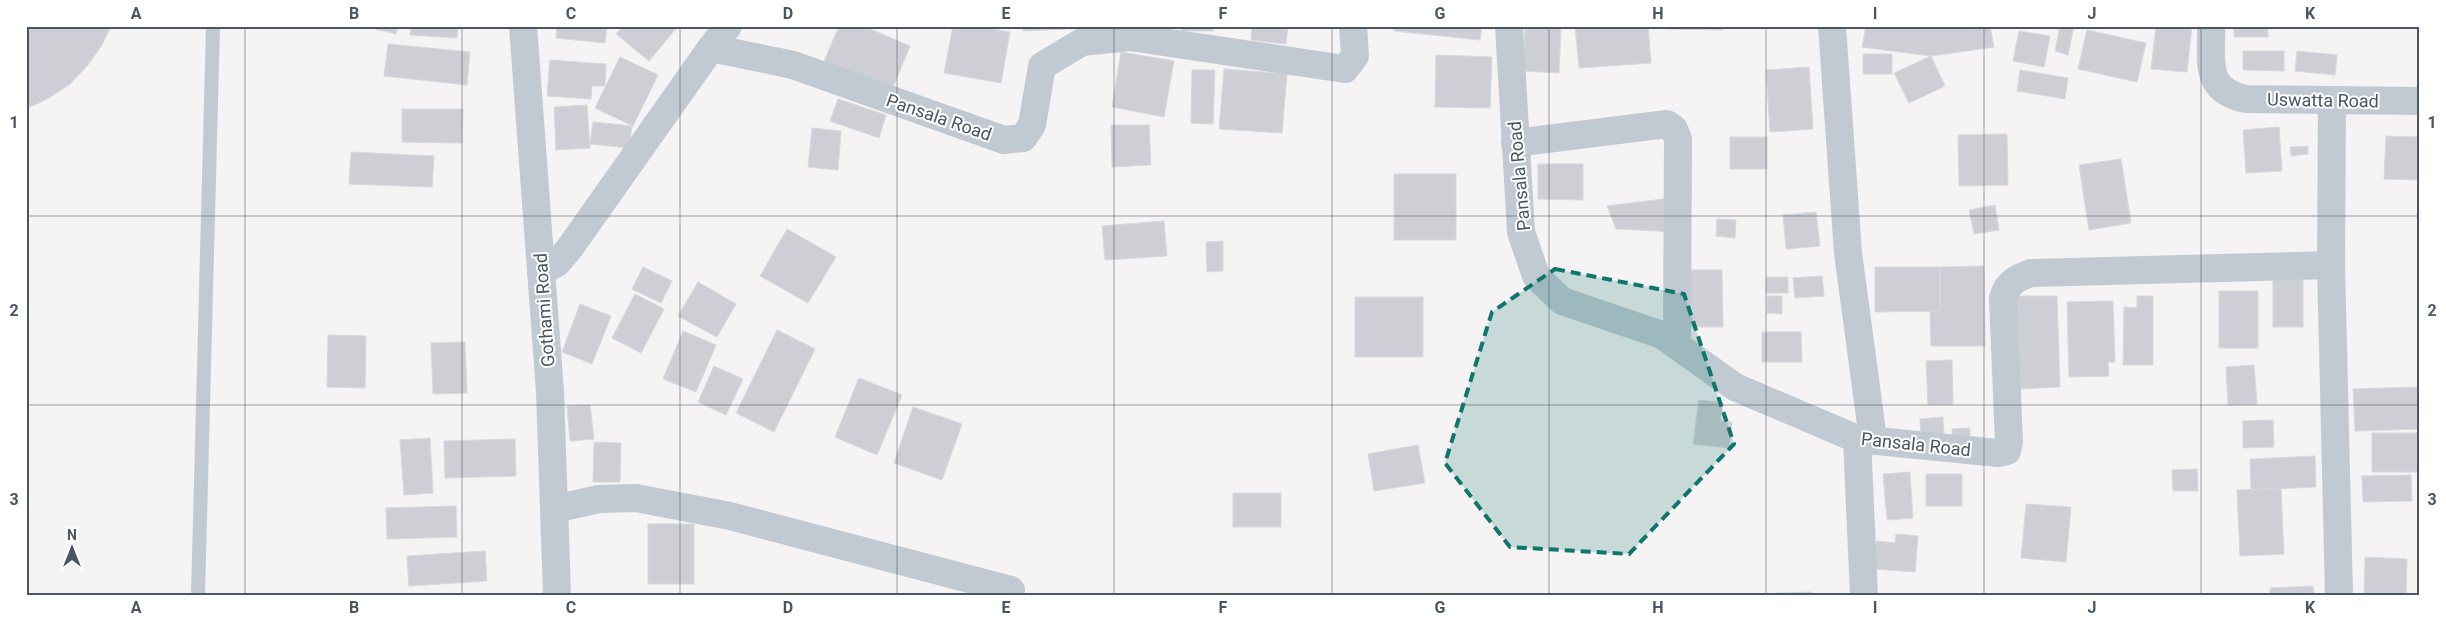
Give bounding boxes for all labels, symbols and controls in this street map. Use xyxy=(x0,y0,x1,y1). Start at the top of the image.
text: A xyxy=(131,4,142,23)
text: B xyxy=(349,4,359,23)
text: C xyxy=(566,4,576,23)
text: D xyxy=(783,4,793,23)
text: E xyxy=(1002,4,1011,23)
text: F xyxy=(1219,4,1228,23)
text: G xyxy=(1435,4,1446,23)
text: H xyxy=(1652,4,1664,23)
text: I xyxy=(1873,4,1877,23)
text: J xyxy=(2088,4,2096,23)
text: K xyxy=(2305,4,2316,23)
street label: Pansala Road xyxy=(884,89,994,145)
street label: Uswatta Road xyxy=(2267,89,2379,111)
text: 1 xyxy=(9,113,19,132)
text: 1 xyxy=(2427,113,2437,132)
street label: Pansala Road xyxy=(1504,120,1534,232)
street label: Gothami Road xyxy=(530,252,558,368)
text: 2 xyxy=(9,301,19,320)
text: 2 xyxy=(2427,301,2437,320)
street label: Pansala Road xyxy=(1860,428,1972,460)
text: 3 xyxy=(9,490,19,509)
text: 3 xyxy=(2427,490,2437,509)
north arrow xyxy=(48,524,98,574)
text: N xyxy=(67,527,77,543)
text: A xyxy=(131,598,142,617)
text: B xyxy=(349,598,359,617)
text: C xyxy=(566,598,576,617)
text: D xyxy=(783,598,793,617)
text: E xyxy=(1002,598,1011,617)
text: F xyxy=(1219,598,1228,617)
text: G xyxy=(1435,598,1446,617)
text: H xyxy=(1652,598,1664,617)
text: I xyxy=(1873,598,1877,617)
text: J xyxy=(2088,598,2096,617)
text: K xyxy=(2305,598,2316,617)

